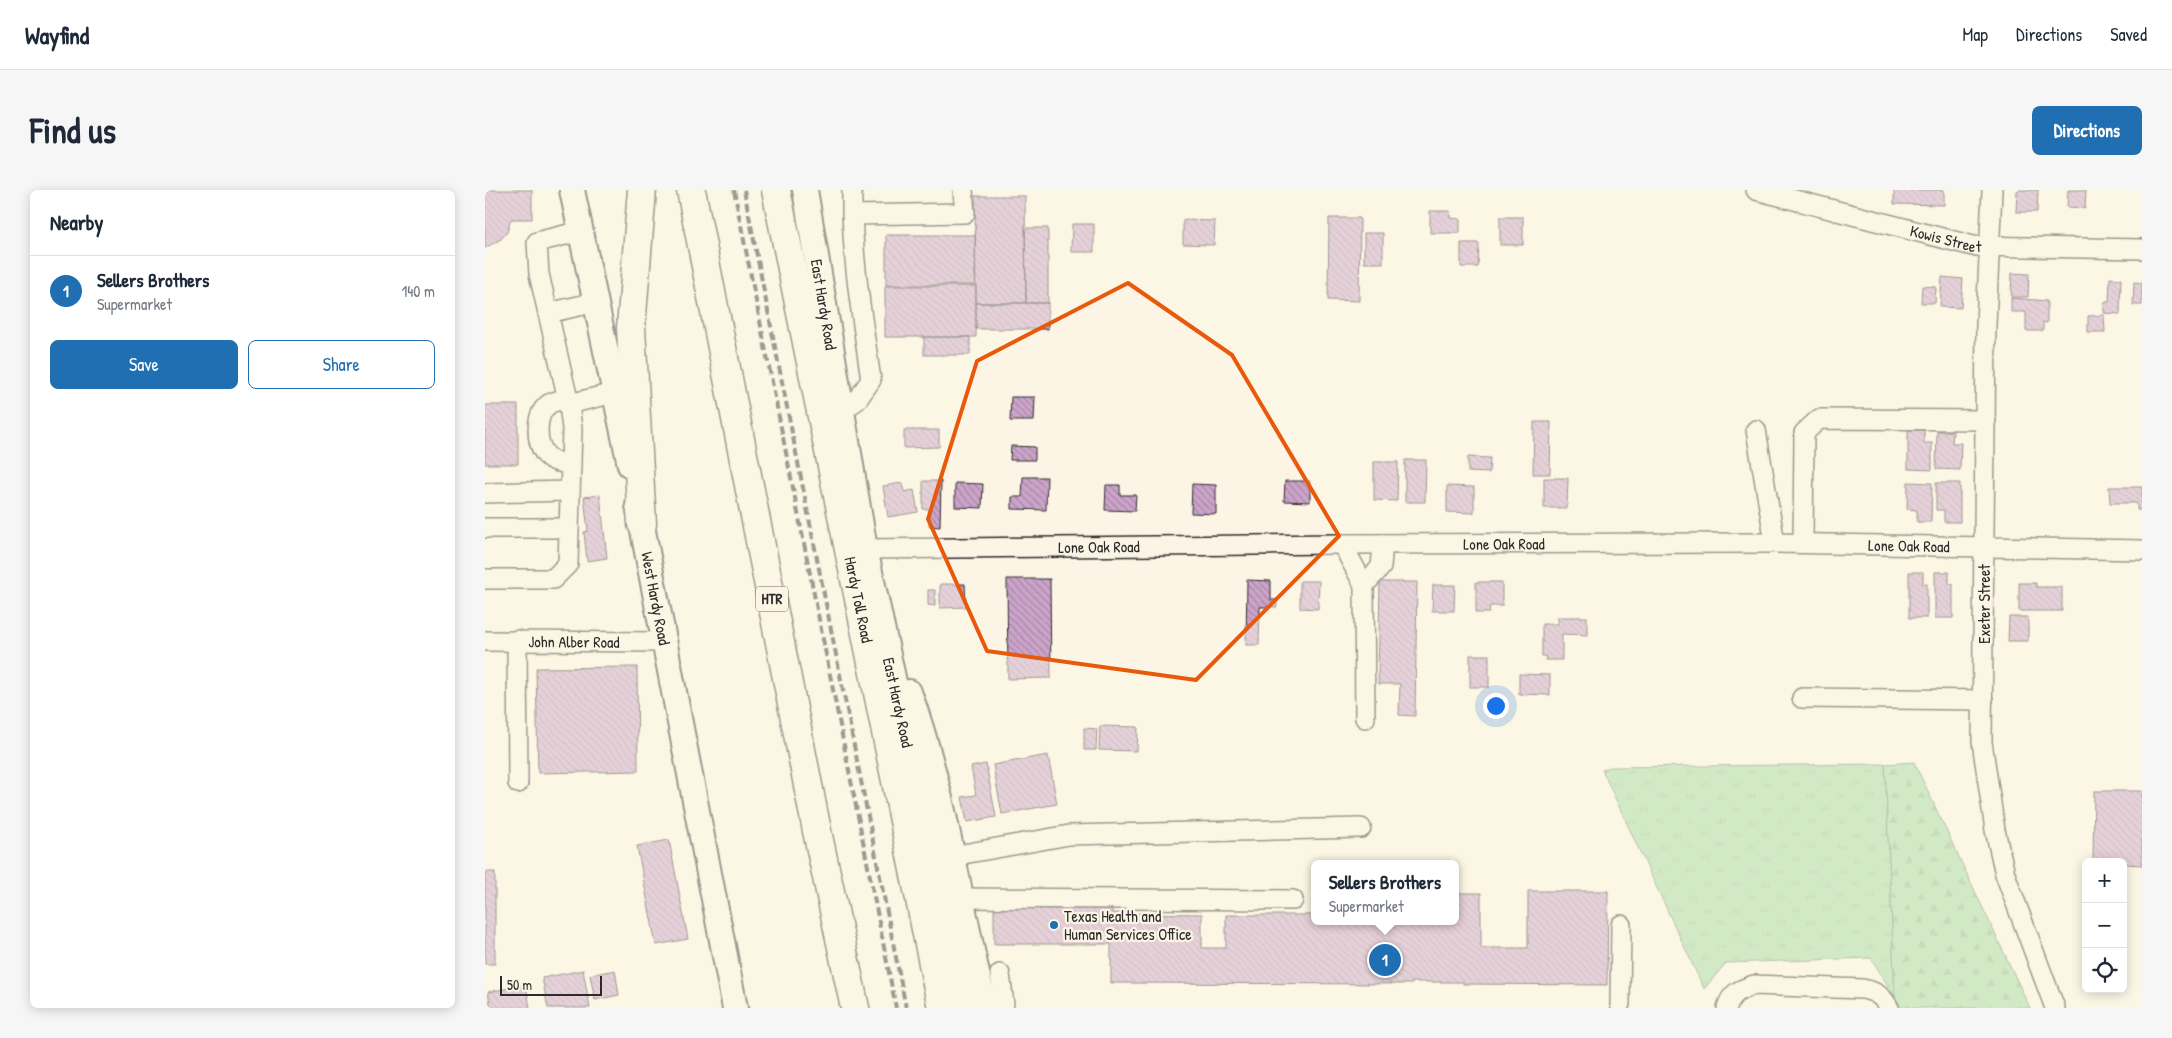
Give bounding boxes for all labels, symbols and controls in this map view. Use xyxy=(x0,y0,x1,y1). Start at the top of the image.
text: Wayfind xyxy=(25,19,89,51)
text: Map xyxy=(1963,22,1988,47)
text: Directions xyxy=(2016,22,2082,47)
text: Saved xyxy=(2110,22,2147,47)
button: Directions xyxy=(2032,106,2142,155)
text: Find us xyxy=(30,107,116,154)
text: Nearby xyxy=(50,208,103,237)
street label: Kowis Street xyxy=(1908,219,1982,258)
street label: East Hardy Road xyxy=(806,257,843,351)
text: Sellers Brothers xyxy=(97,267,209,293)
text: 1 xyxy=(63,280,69,302)
text: 140 m xyxy=(401,280,435,302)
text: Supermarket xyxy=(97,293,172,315)
button: Save xyxy=(50,340,238,389)
button: Share xyxy=(248,340,435,389)
street label: Lone Oak Road xyxy=(1463,533,1545,555)
street label: Lone Oak Road xyxy=(1868,534,1950,557)
street label: Lone Oak Road xyxy=(1058,535,1140,558)
street label: West Hardy Road xyxy=(636,550,676,647)
street label: Hardy Toll Road xyxy=(840,555,879,645)
street label: Exeter Street xyxy=(1973,564,1995,644)
road number: HTR xyxy=(756,586,788,612)
street label: John Alber Road xyxy=(528,630,620,653)
street label: East Hardy Road xyxy=(878,655,919,750)
your location xyxy=(1483,693,1509,719)
map controls xyxy=(2082,858,2127,993)
button: + xyxy=(2082,858,2127,903)
popup xyxy=(1311,860,1459,925)
text: Sellers Brothers xyxy=(1329,869,1441,895)
text: Supermarket xyxy=(1329,895,1404,917)
button: − xyxy=(2082,903,2127,948)
place label: Texas Health and Human Services Office xyxy=(1064,905,1192,945)
marker: Texas Health and Human Services Office xyxy=(1048,919,1060,931)
pin: 1 xyxy=(1369,941,1401,979)
button: locate xyxy=(2082,948,2127,993)
scale bar xyxy=(500,973,603,996)
text: 50 m xyxy=(507,975,532,994)

